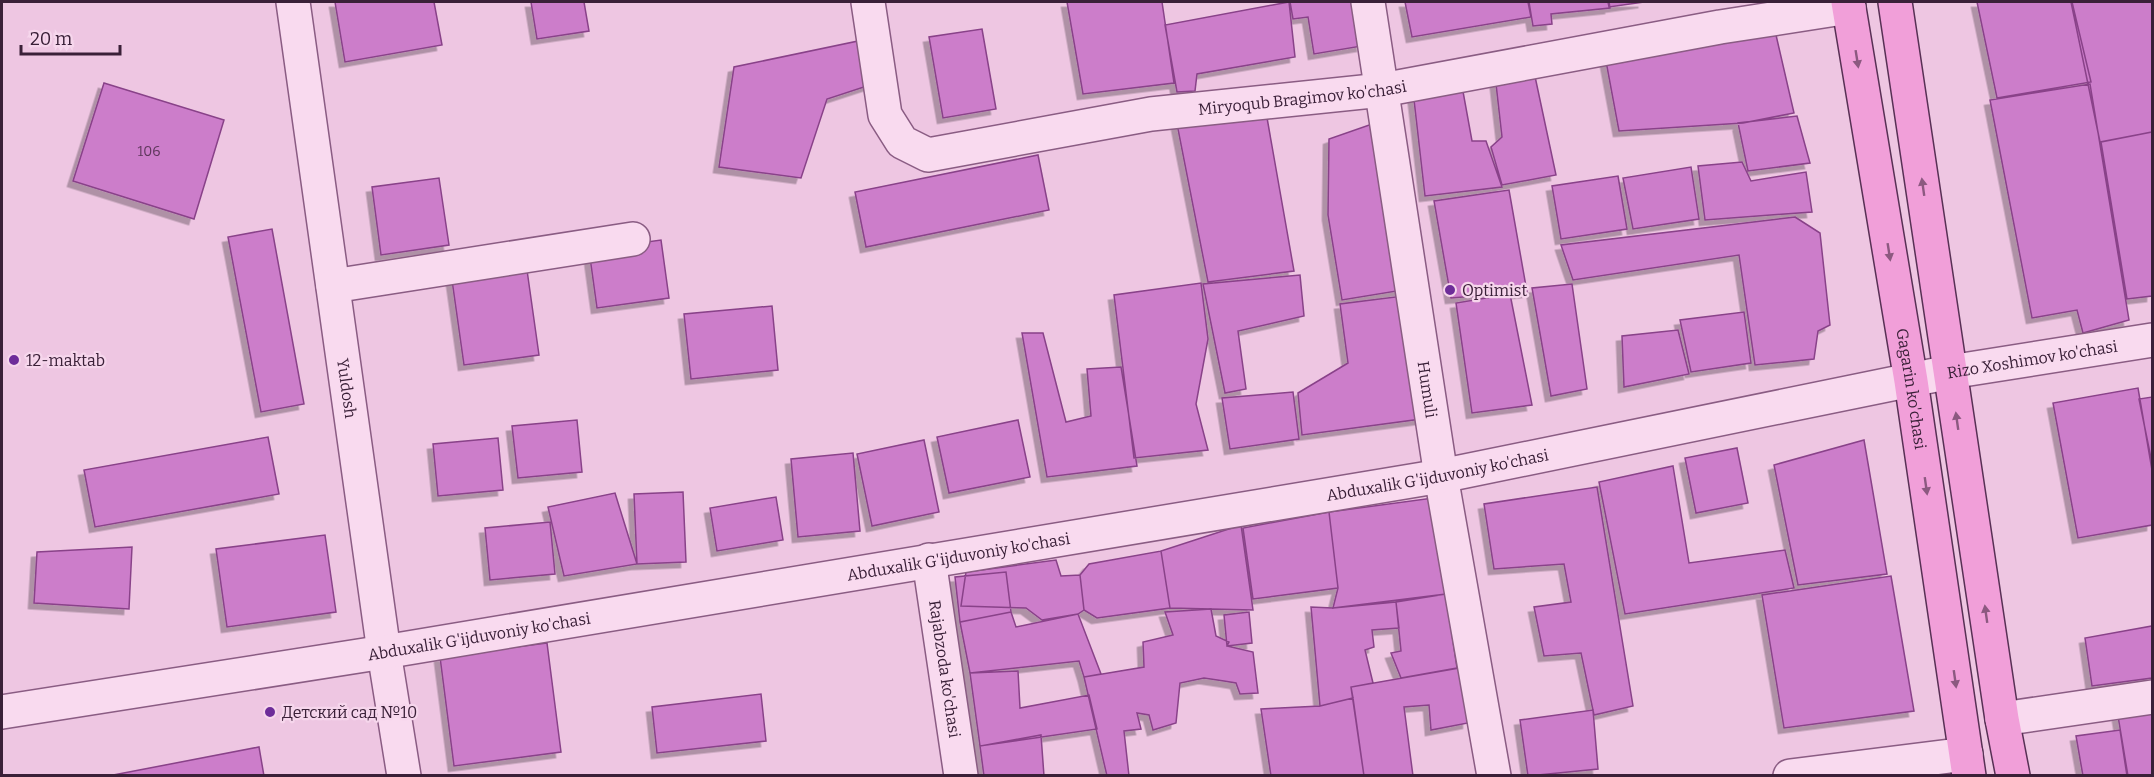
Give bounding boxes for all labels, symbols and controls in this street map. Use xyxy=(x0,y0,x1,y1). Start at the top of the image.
scale bar xyxy=(21,18,120,56)
text: 20 m xyxy=(30,28,72,50)
one-way arrow xyxy=(1853,50,1862,69)
street label: Miryoqub Bragimov ko'chasi xyxy=(1197,77,1408,119)
house number: 106 xyxy=(138,143,160,160)
one-way arrow xyxy=(1918,177,1927,196)
one-way arrow xyxy=(1885,242,1894,261)
place label: Optimist xyxy=(1462,281,1527,300)
marker: Optimist xyxy=(1443,283,1457,297)
street label: Gagarin ko'chasi xyxy=(1892,327,1930,451)
street label: Rizo Xoshimov ko'chasi xyxy=(1946,337,2119,382)
place label: 12-maktab xyxy=(26,351,105,370)
marker: 12-maktab xyxy=(7,353,21,367)
street label: Yuldosh xyxy=(333,357,360,420)
street label: Humuli xyxy=(1413,360,1441,419)
one-way arrow xyxy=(1953,412,1962,431)
street label: Abduxalik G'ijduvoniy ko'chasi xyxy=(1325,445,1551,505)
one-way arrow xyxy=(1922,476,1931,495)
street label: Abduxalik G'ijduvoniy ko'chasi xyxy=(846,529,1072,585)
street label: Rajabzoda ko'chasi xyxy=(925,599,964,739)
one-way arrow xyxy=(1982,605,1991,624)
street label: Abduxalik G'ijduvoniy ko'chasi xyxy=(366,609,592,664)
one-way arrow xyxy=(1950,669,1959,688)
place label: Детский сад №10 xyxy=(282,703,417,722)
marker: Детский сад №10 xyxy=(263,705,277,719)

